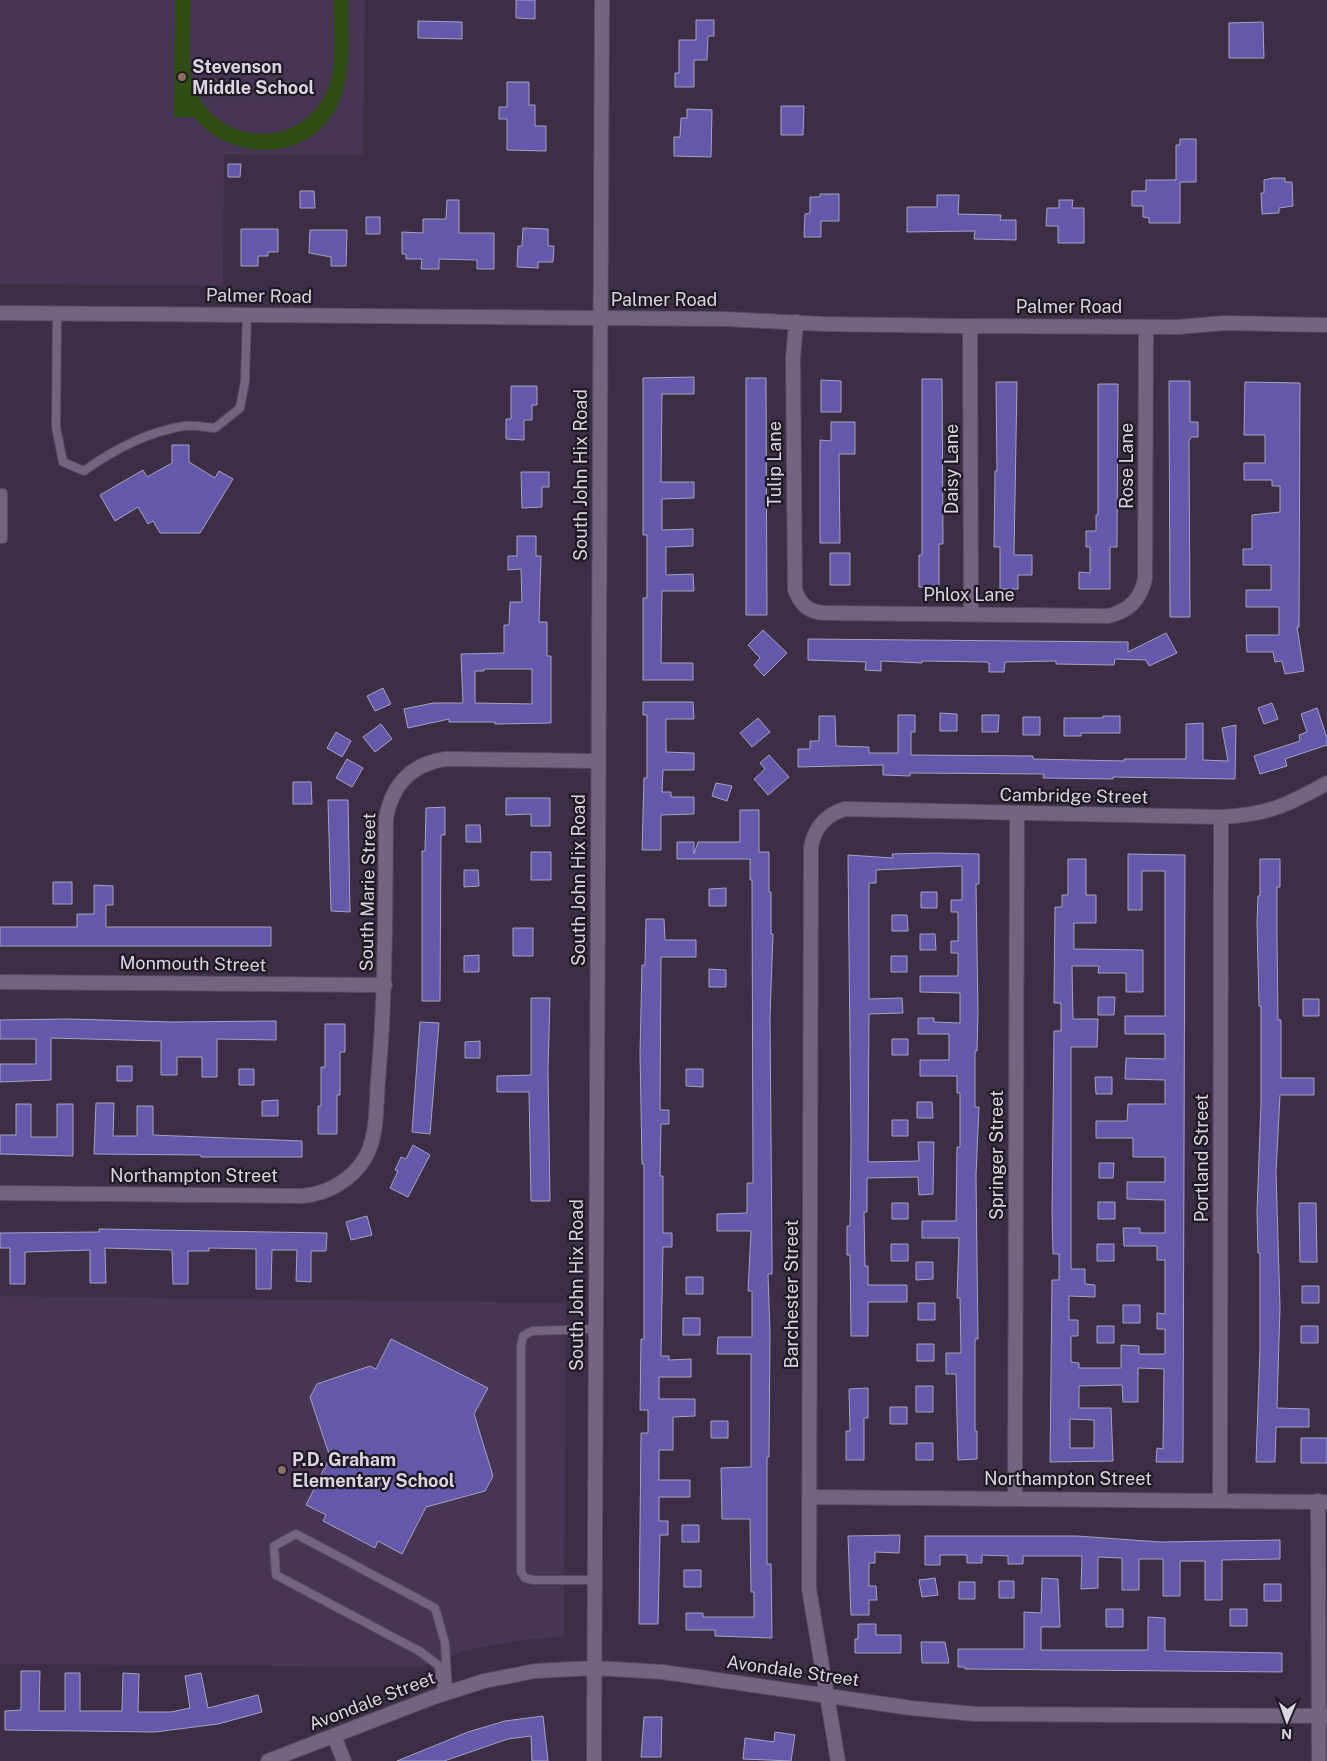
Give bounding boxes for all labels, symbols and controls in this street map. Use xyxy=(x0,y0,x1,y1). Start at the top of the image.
place label: Stevenson Middle School xyxy=(192,56,315,98)
marker: Stevenson Middle School xyxy=(176,71,188,83)
street label: Palmer Road xyxy=(206,284,312,307)
street label: Palmer Road xyxy=(611,289,717,310)
street label: Palmer Road xyxy=(1016,296,1122,317)
street label: South John Hix Road xyxy=(570,389,591,561)
street label: Tulip Lane xyxy=(764,421,785,507)
street label: Rose Lane xyxy=(1116,423,1137,509)
street label: Daisy Lane xyxy=(941,424,962,514)
street label: Phlox Lane xyxy=(923,584,1015,605)
street label: Cambridge Street xyxy=(1000,784,1149,807)
street label: South John Hix Road xyxy=(568,794,589,966)
street label: South Marie Street xyxy=(356,812,379,972)
street label: Monmouth Street xyxy=(119,952,267,975)
street label: Springer Street xyxy=(986,1090,1007,1220)
street label: Portland Street xyxy=(1191,1094,1212,1222)
street label: Northampton Street xyxy=(110,1165,278,1186)
street label: South John Hix Road xyxy=(566,1199,587,1371)
street label: Barchester Street xyxy=(781,1220,802,1368)
place label: P.D. Graham Elementary School xyxy=(292,1449,455,1491)
marker: P.D. Graham Elementary School xyxy=(276,1464,288,1476)
street label: Northampton Street xyxy=(984,1468,1152,1489)
street label: Avondale Street xyxy=(725,1651,861,1690)
street label: Avondale Street xyxy=(306,1667,438,1734)
north arrow xyxy=(1262,1696,1312,1746)
text: N xyxy=(1281,1726,1292,1742)

